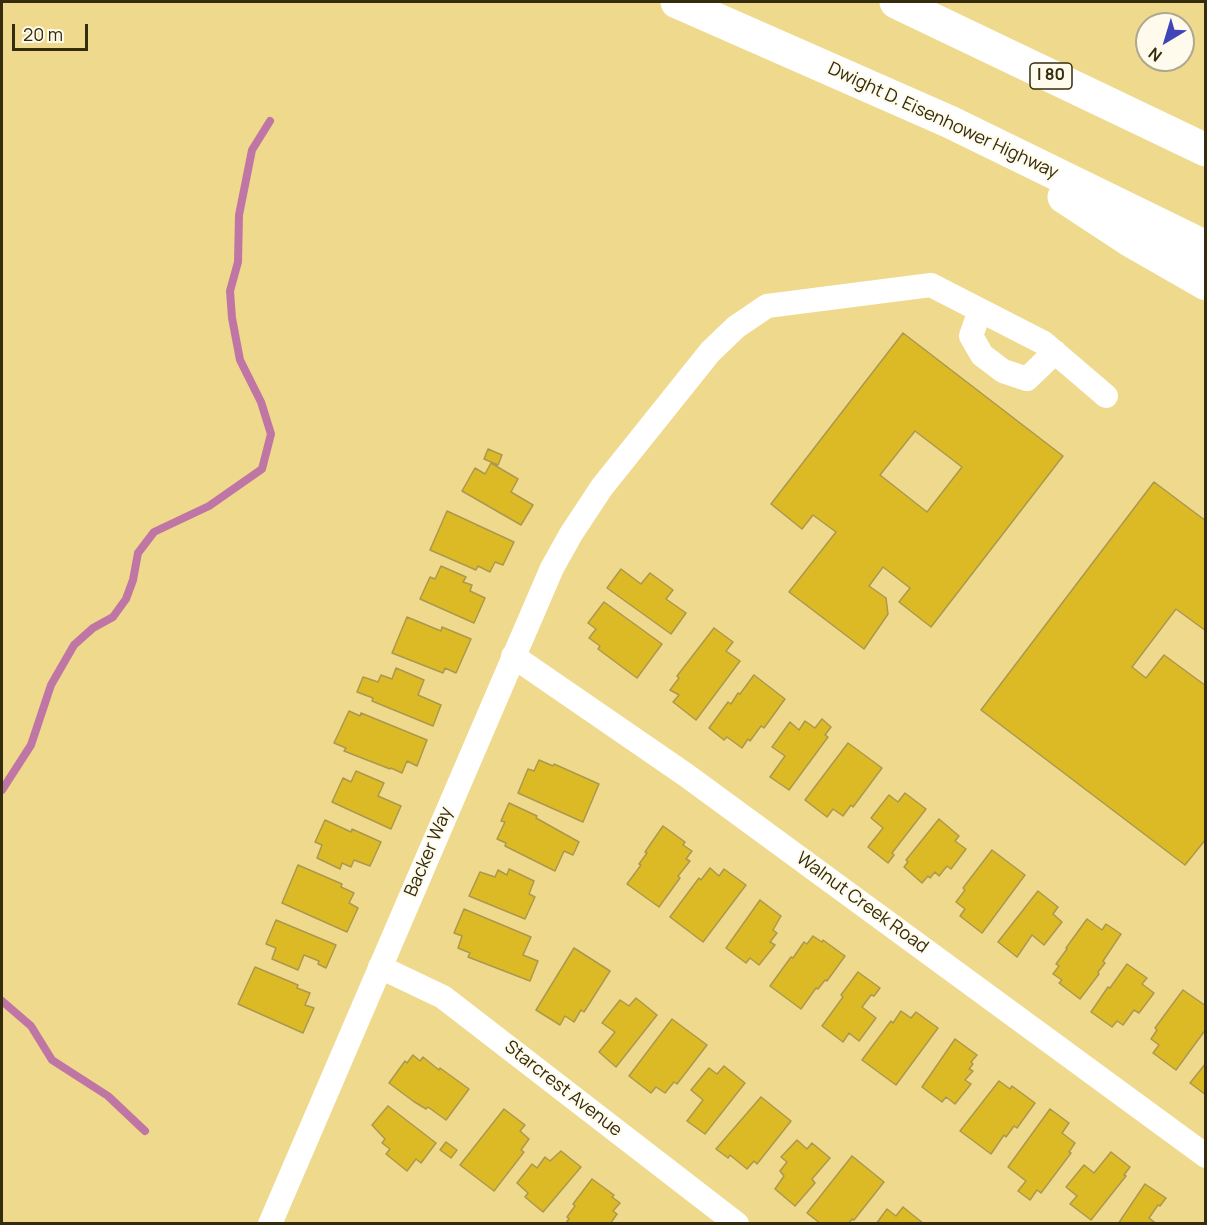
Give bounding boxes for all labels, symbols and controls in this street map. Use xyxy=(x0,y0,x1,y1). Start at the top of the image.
scale bar xyxy=(15,12,92,50)
north arrow xyxy=(1135,12,1195,72)
text: 20 m xyxy=(23,22,63,46)
text: N xyxy=(1144,42,1166,67)
street label: Dwight D. Eisenhower Highway xyxy=(824,58,1062,184)
road number: I 80 xyxy=(1030,63,1072,89)
street label: Backer Way xyxy=(400,804,458,900)
street label: Walnut Creek Road xyxy=(792,848,932,958)
street label: Starcrest Avenue xyxy=(500,1036,626,1142)

